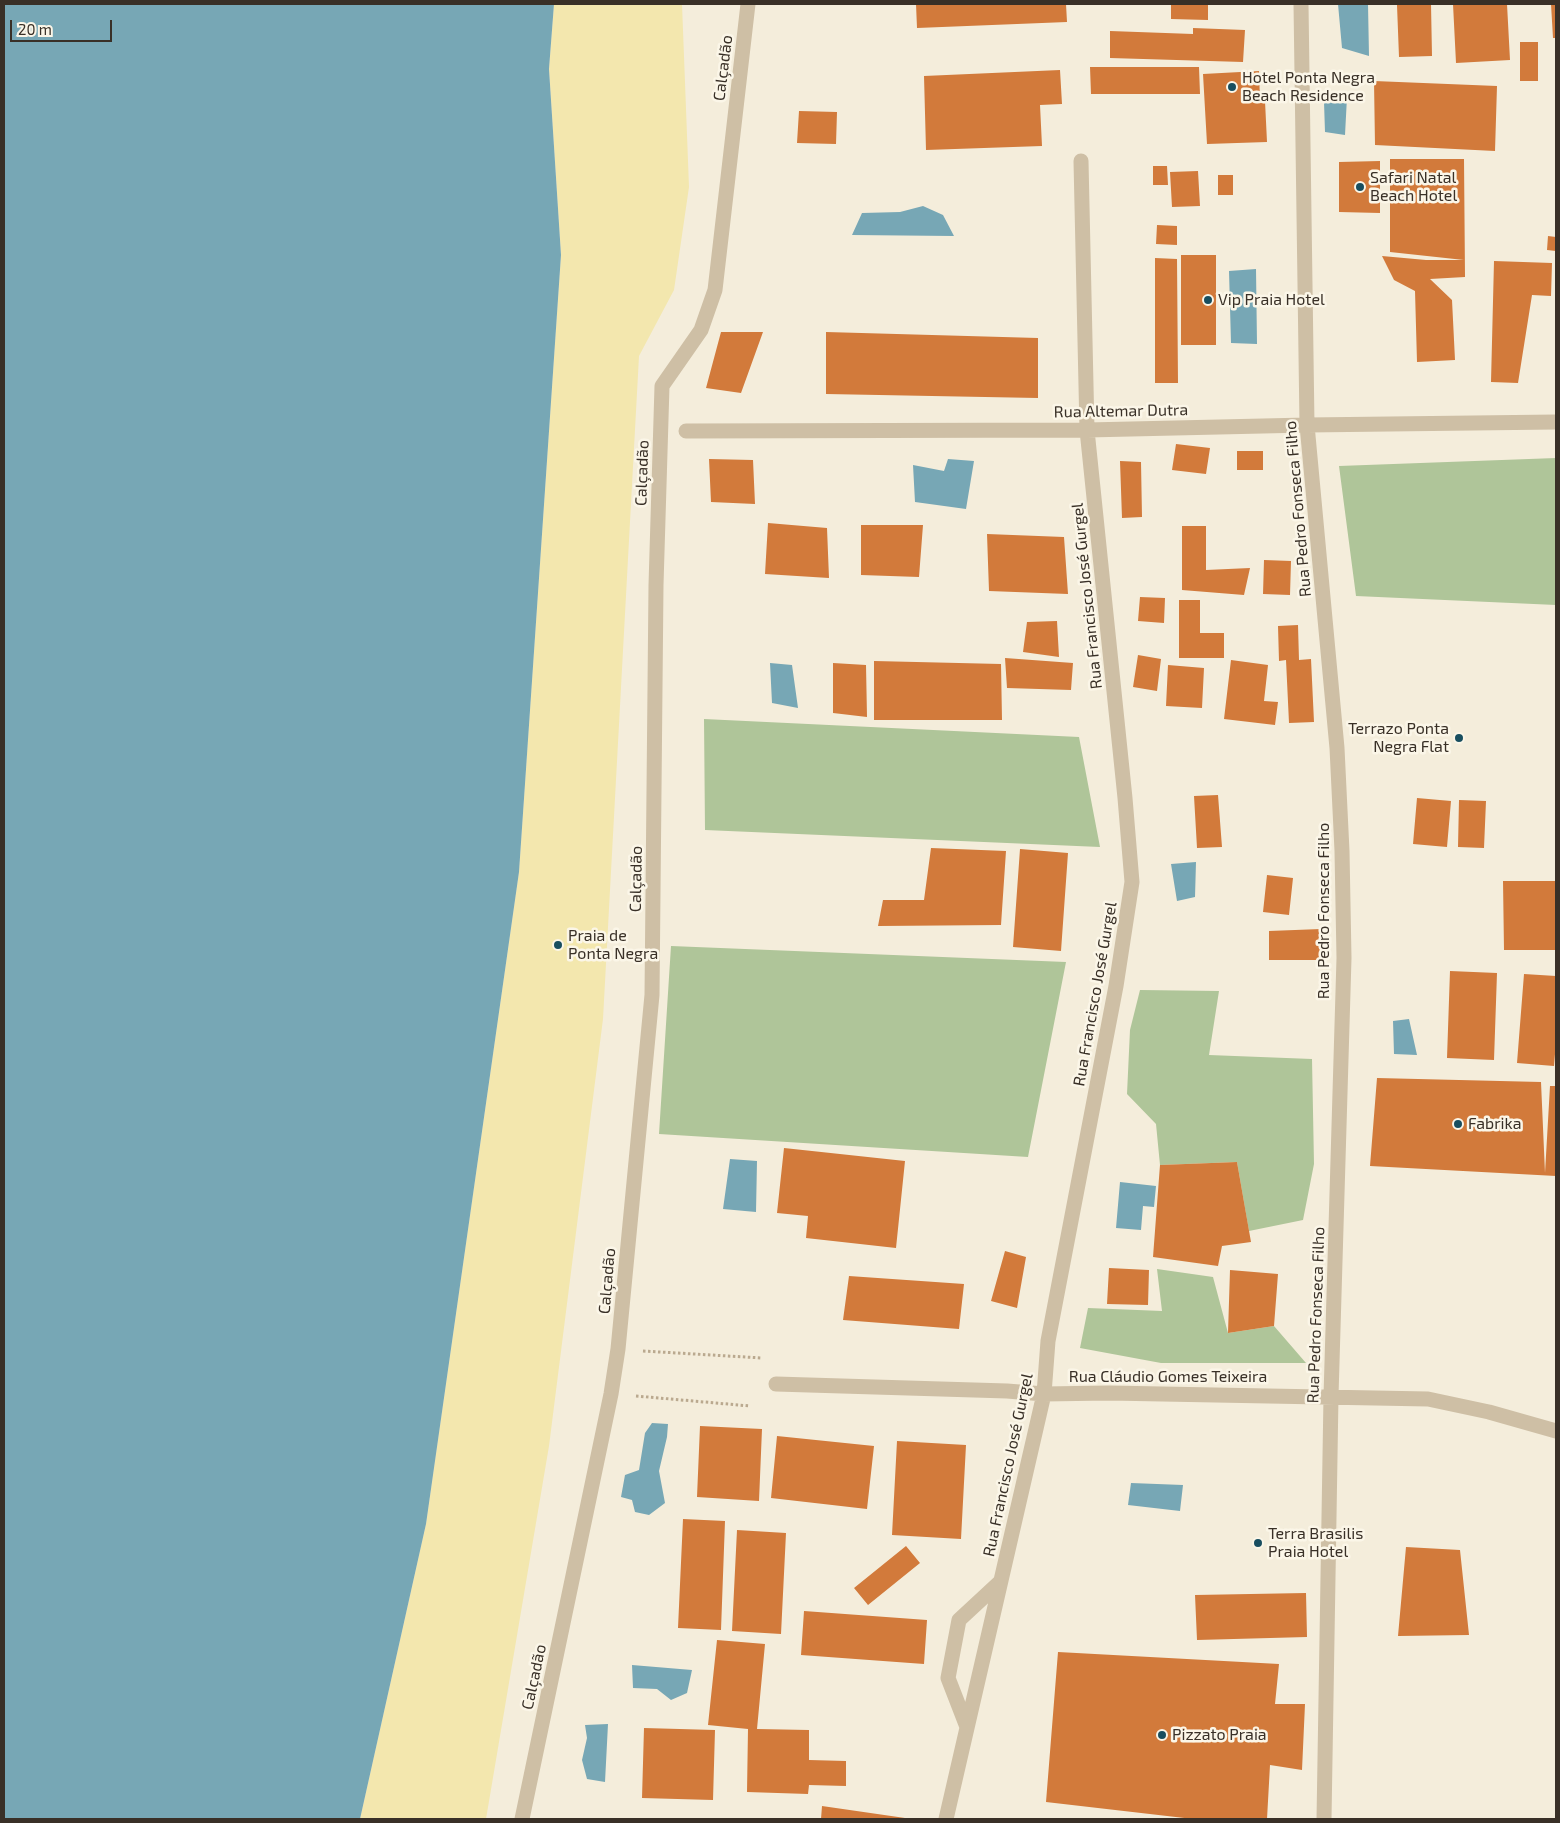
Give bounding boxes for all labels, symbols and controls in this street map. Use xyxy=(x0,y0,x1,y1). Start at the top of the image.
scale bar xyxy=(12,10,115,42)
text: 20 m xyxy=(18,20,52,38)
street label: Calçadão xyxy=(709,34,737,102)
place label: Hotel Ponta Negra Beach Residence xyxy=(1242,68,1375,106)
marker: Hotel Ponta Negra Beach Residence xyxy=(1226,81,1238,93)
place label: Safari Natal Beach Hotel xyxy=(1370,168,1457,206)
marker: Safari Natal Beach Hotel xyxy=(1354,181,1366,193)
place label: Vip Praia Hotel xyxy=(1218,290,1325,310)
marker: Vip Praia Hotel xyxy=(1202,294,1214,306)
street label: Rua Altemar Dutra xyxy=(1054,400,1188,422)
street label: Rua Pedro Fonseca Filho xyxy=(1281,420,1315,598)
street label: Calçadão xyxy=(631,440,653,506)
street label: Rua Francisco José Gurgel xyxy=(1068,502,1106,690)
place label: Terrazo Ponta Negra Flat xyxy=(1348,719,1449,757)
marker: Terrazo Ponta Negra Flat xyxy=(1453,732,1465,744)
street label: Rua Pedro Fonseca Filho xyxy=(1314,823,1334,999)
street label: Calçadão xyxy=(626,846,646,912)
street label: Rua Francisco José Gurgel xyxy=(1069,900,1121,1088)
place label: Praia de Ponta Negra xyxy=(568,926,658,964)
marker: Praia de Ponta Negra xyxy=(552,939,564,951)
place label: Fabrika xyxy=(1468,1114,1521,1134)
marker: Fabrika xyxy=(1452,1118,1464,1130)
street label: Rua Pedro Fonseca Filho xyxy=(1303,1226,1329,1404)
street label: Calçadão xyxy=(595,1247,619,1315)
street label: Rua Cláudio Gomes Teixeira xyxy=(1069,1367,1267,1387)
street label: Rua Francisco José Gurgel xyxy=(979,1372,1037,1558)
place label: Terra Brasilis Praia Hotel xyxy=(1268,1524,1363,1562)
marker: Terra Brasilis Praia Hotel xyxy=(1252,1537,1264,1549)
street label: Calçadão xyxy=(518,1643,550,1711)
place label: Pizzato Praia xyxy=(1172,1725,1267,1745)
marker: Pizzato Praia xyxy=(1156,1729,1168,1741)

